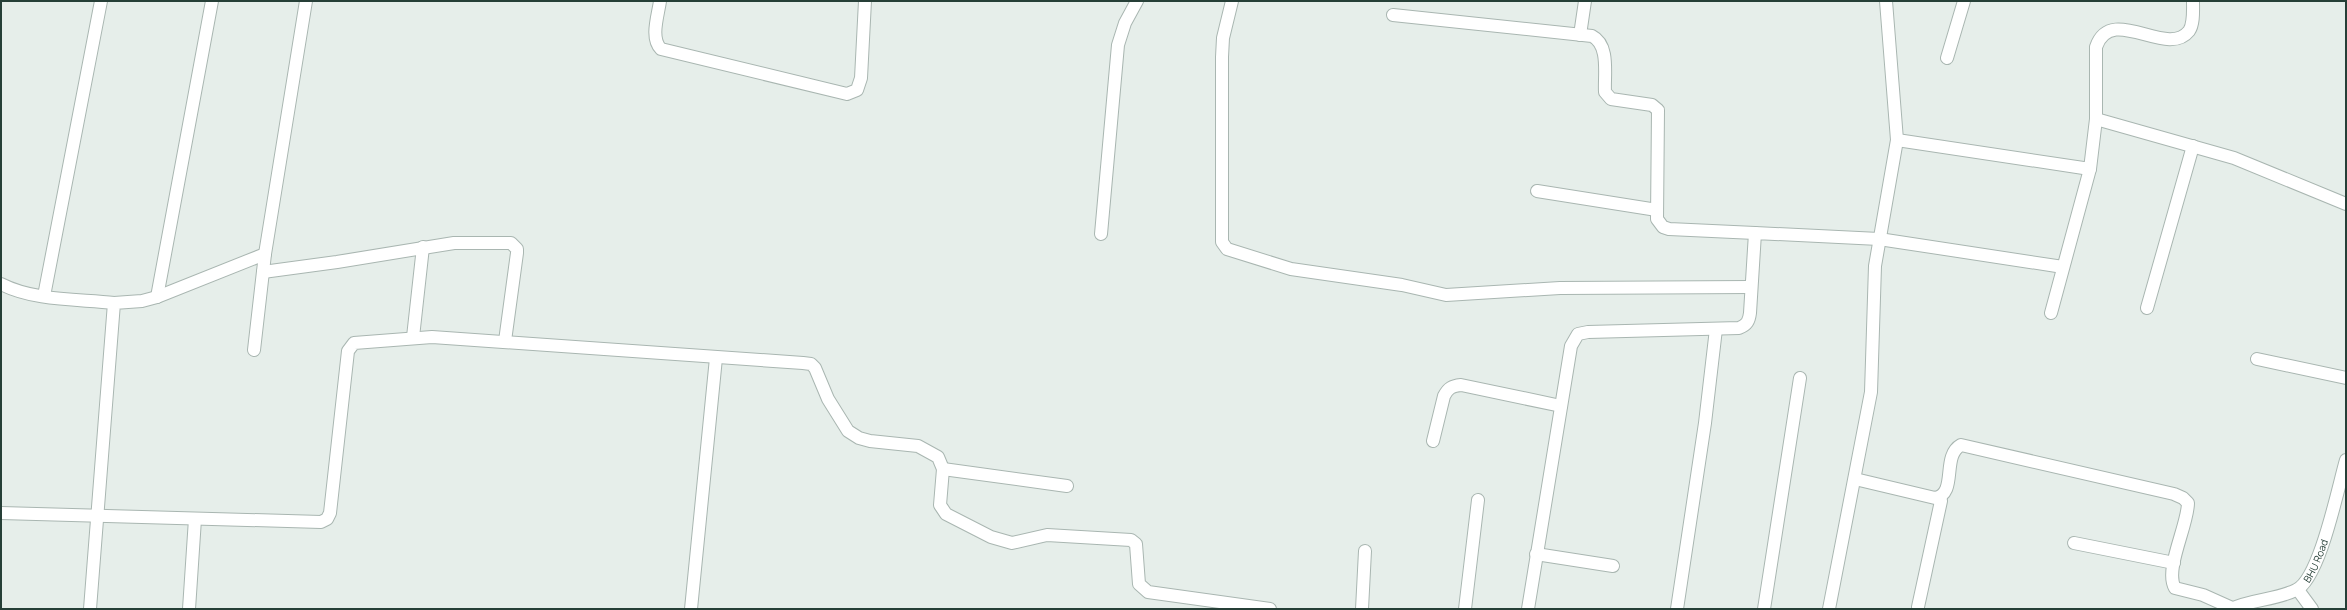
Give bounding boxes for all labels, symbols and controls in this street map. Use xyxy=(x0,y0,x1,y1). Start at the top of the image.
street label: BHU Road xyxy=(2300,537,2331,585)

